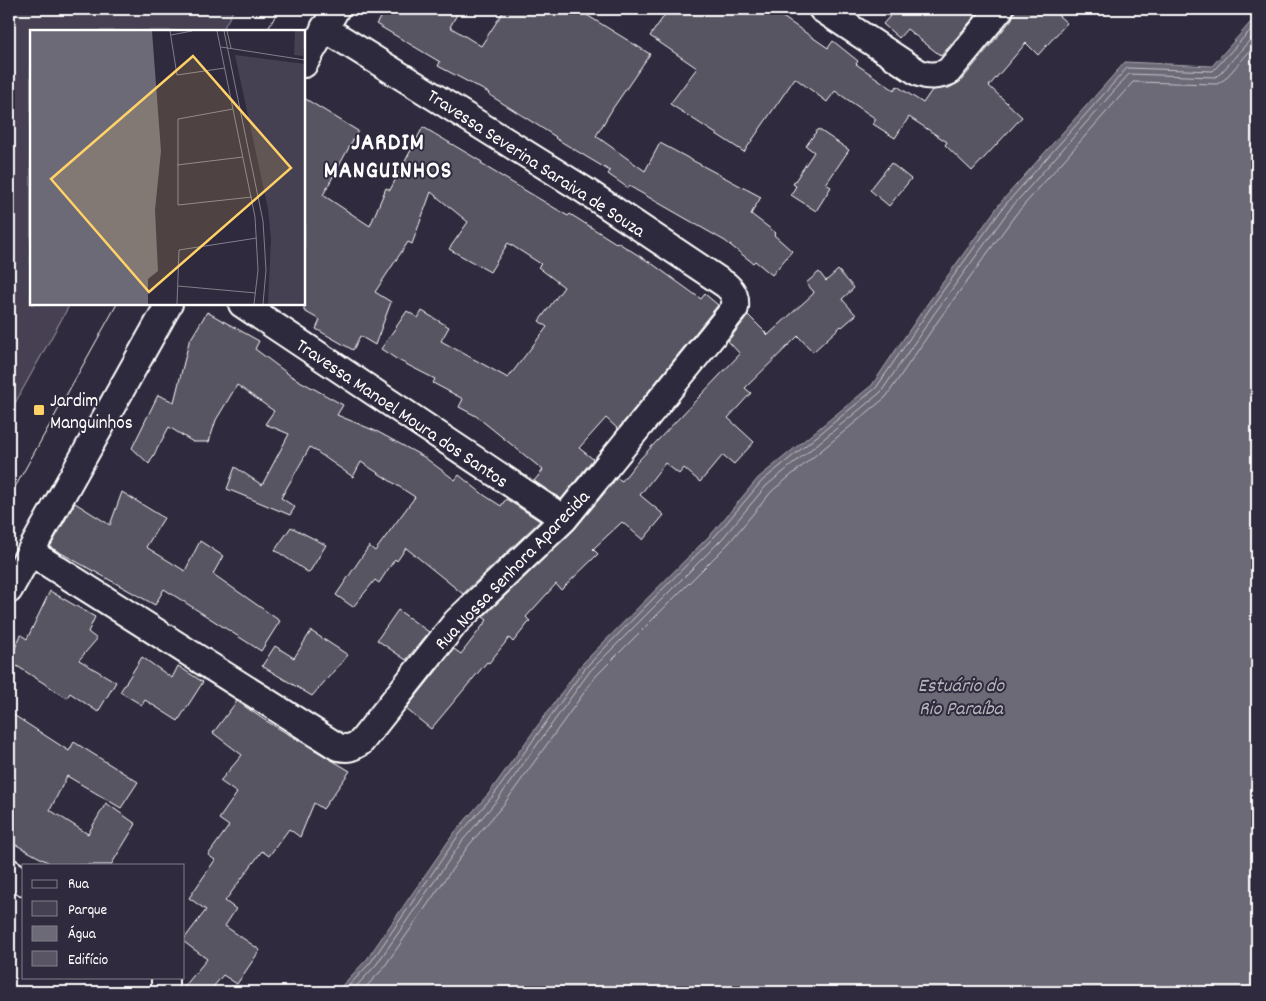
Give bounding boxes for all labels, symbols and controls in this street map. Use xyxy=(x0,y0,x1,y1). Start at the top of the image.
inset map xyxy=(30,30,305,305)
street label: Travessa Severina Saraiva de Souza xyxy=(421,84,650,246)
district label: JARDIM MANGUINHOS xyxy=(324,127,452,189)
street label: Travessa Manoel Moura dos Santos xyxy=(289,334,513,496)
place label: Jardim Manguinhos xyxy=(50,389,133,438)
marker: Jardim Manguinhos xyxy=(32,403,46,417)
street label: Rua Nossa Senhora Aparecida xyxy=(430,485,598,657)
water label: Estuário do Rio Paraíba xyxy=(918,673,1005,724)
legend xyxy=(22,864,185,978)
text: Rua xyxy=(68,874,90,896)
text: Parque xyxy=(68,900,108,922)
text: Água xyxy=(68,924,97,946)
text: Edifício xyxy=(68,950,108,972)

